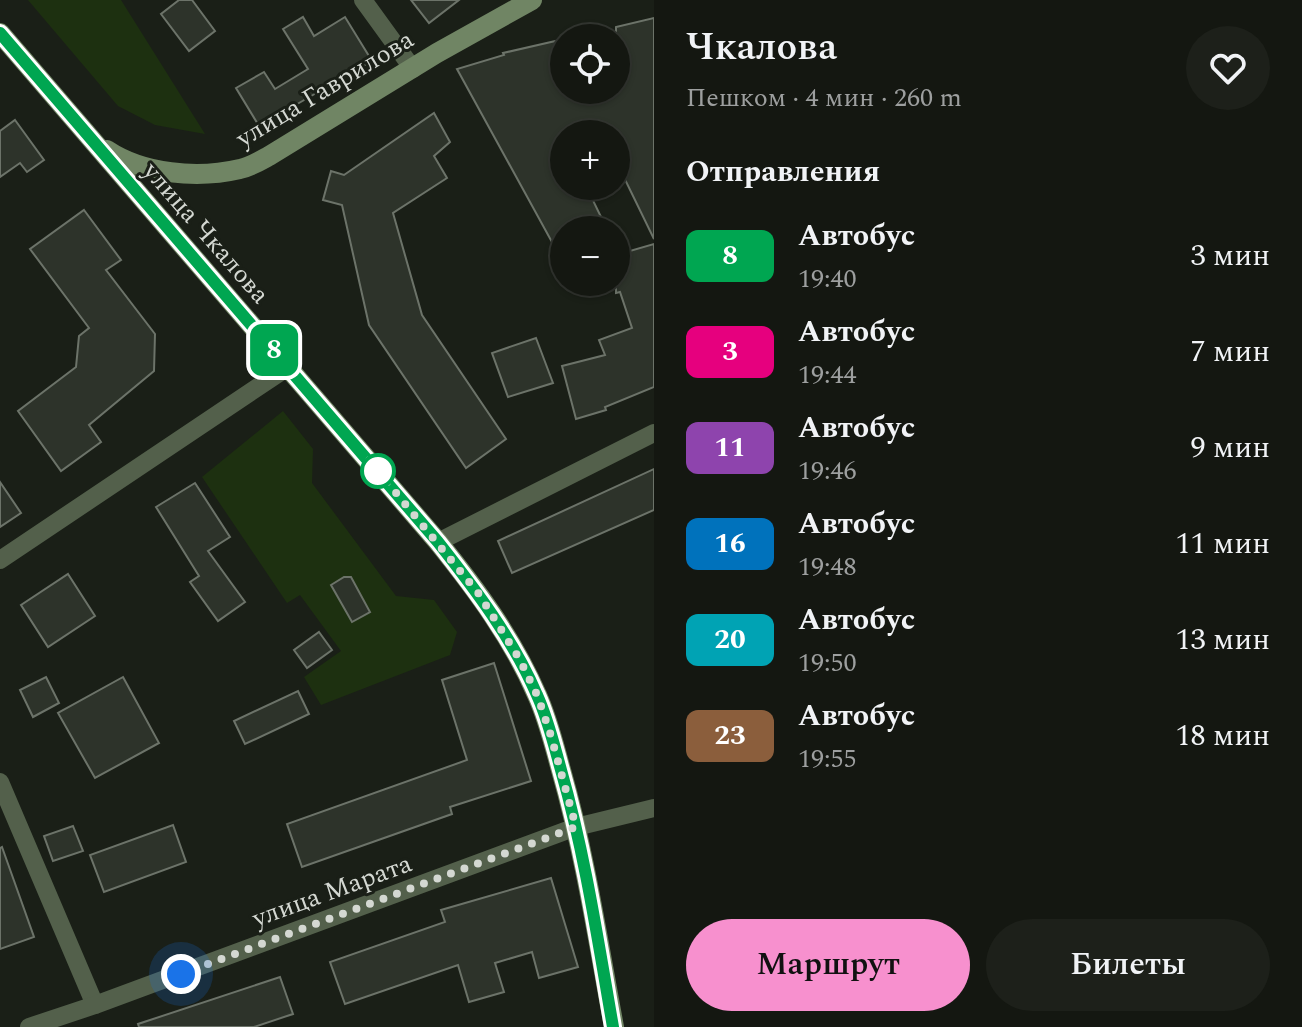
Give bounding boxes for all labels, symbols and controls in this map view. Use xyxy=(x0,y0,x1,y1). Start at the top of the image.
text: Чкалова xyxy=(686,19,837,77)
street label: улица Гаврилова xyxy=(228,20,422,159)
map controls xyxy=(550,24,630,296)
button: locate xyxy=(550,24,630,104)
button: heart xyxy=(1186,26,1270,110)
text: Пешком · 4 мин · 260 m xyxy=(686,78,962,118)
button: + xyxy=(550,120,630,200)
text: Отправления xyxy=(686,149,880,195)
street label: улица Чкалова xyxy=(132,152,279,313)
text: Автобус xyxy=(798,213,915,259)
button: − xyxy=(550,216,630,296)
text: 3 мин xyxy=(1191,233,1270,279)
text: 8 xyxy=(722,234,738,277)
text: 19:40 xyxy=(798,259,857,299)
text: Автобус xyxy=(798,309,915,355)
line badge: 8 xyxy=(248,324,300,376)
text: 8 xyxy=(266,328,282,371)
text: 7 мин xyxy=(1191,329,1270,375)
text: 3 xyxy=(722,330,738,373)
text: 19:44 xyxy=(798,355,857,395)
text: Автобус xyxy=(798,405,915,451)
text: 9 мин xyxy=(1191,425,1270,471)
text: 11 xyxy=(714,426,746,469)
text: 19:46 xyxy=(798,451,857,491)
unlabelled marker xyxy=(361,454,395,488)
text: Автобус xyxy=(798,501,915,547)
text: 11 мин xyxy=(1176,521,1270,567)
text: 16 xyxy=(714,522,746,565)
text: 19:48 xyxy=(798,547,857,587)
text: Автобус xyxy=(798,597,915,643)
text: 13 мин xyxy=(1176,617,1270,663)
text: 20 xyxy=(714,618,746,661)
text: 19:50 xyxy=(798,643,857,683)
text: Автобус xyxy=(798,693,915,739)
text: 18 мин xyxy=(1176,713,1270,759)
text: 23 xyxy=(714,714,746,757)
text: 19:55 xyxy=(798,739,857,779)
street label: улица Марата xyxy=(246,843,418,939)
button: Маршрут xyxy=(686,919,970,1011)
button: Билеты xyxy=(986,919,1270,1011)
your location xyxy=(161,954,201,994)

